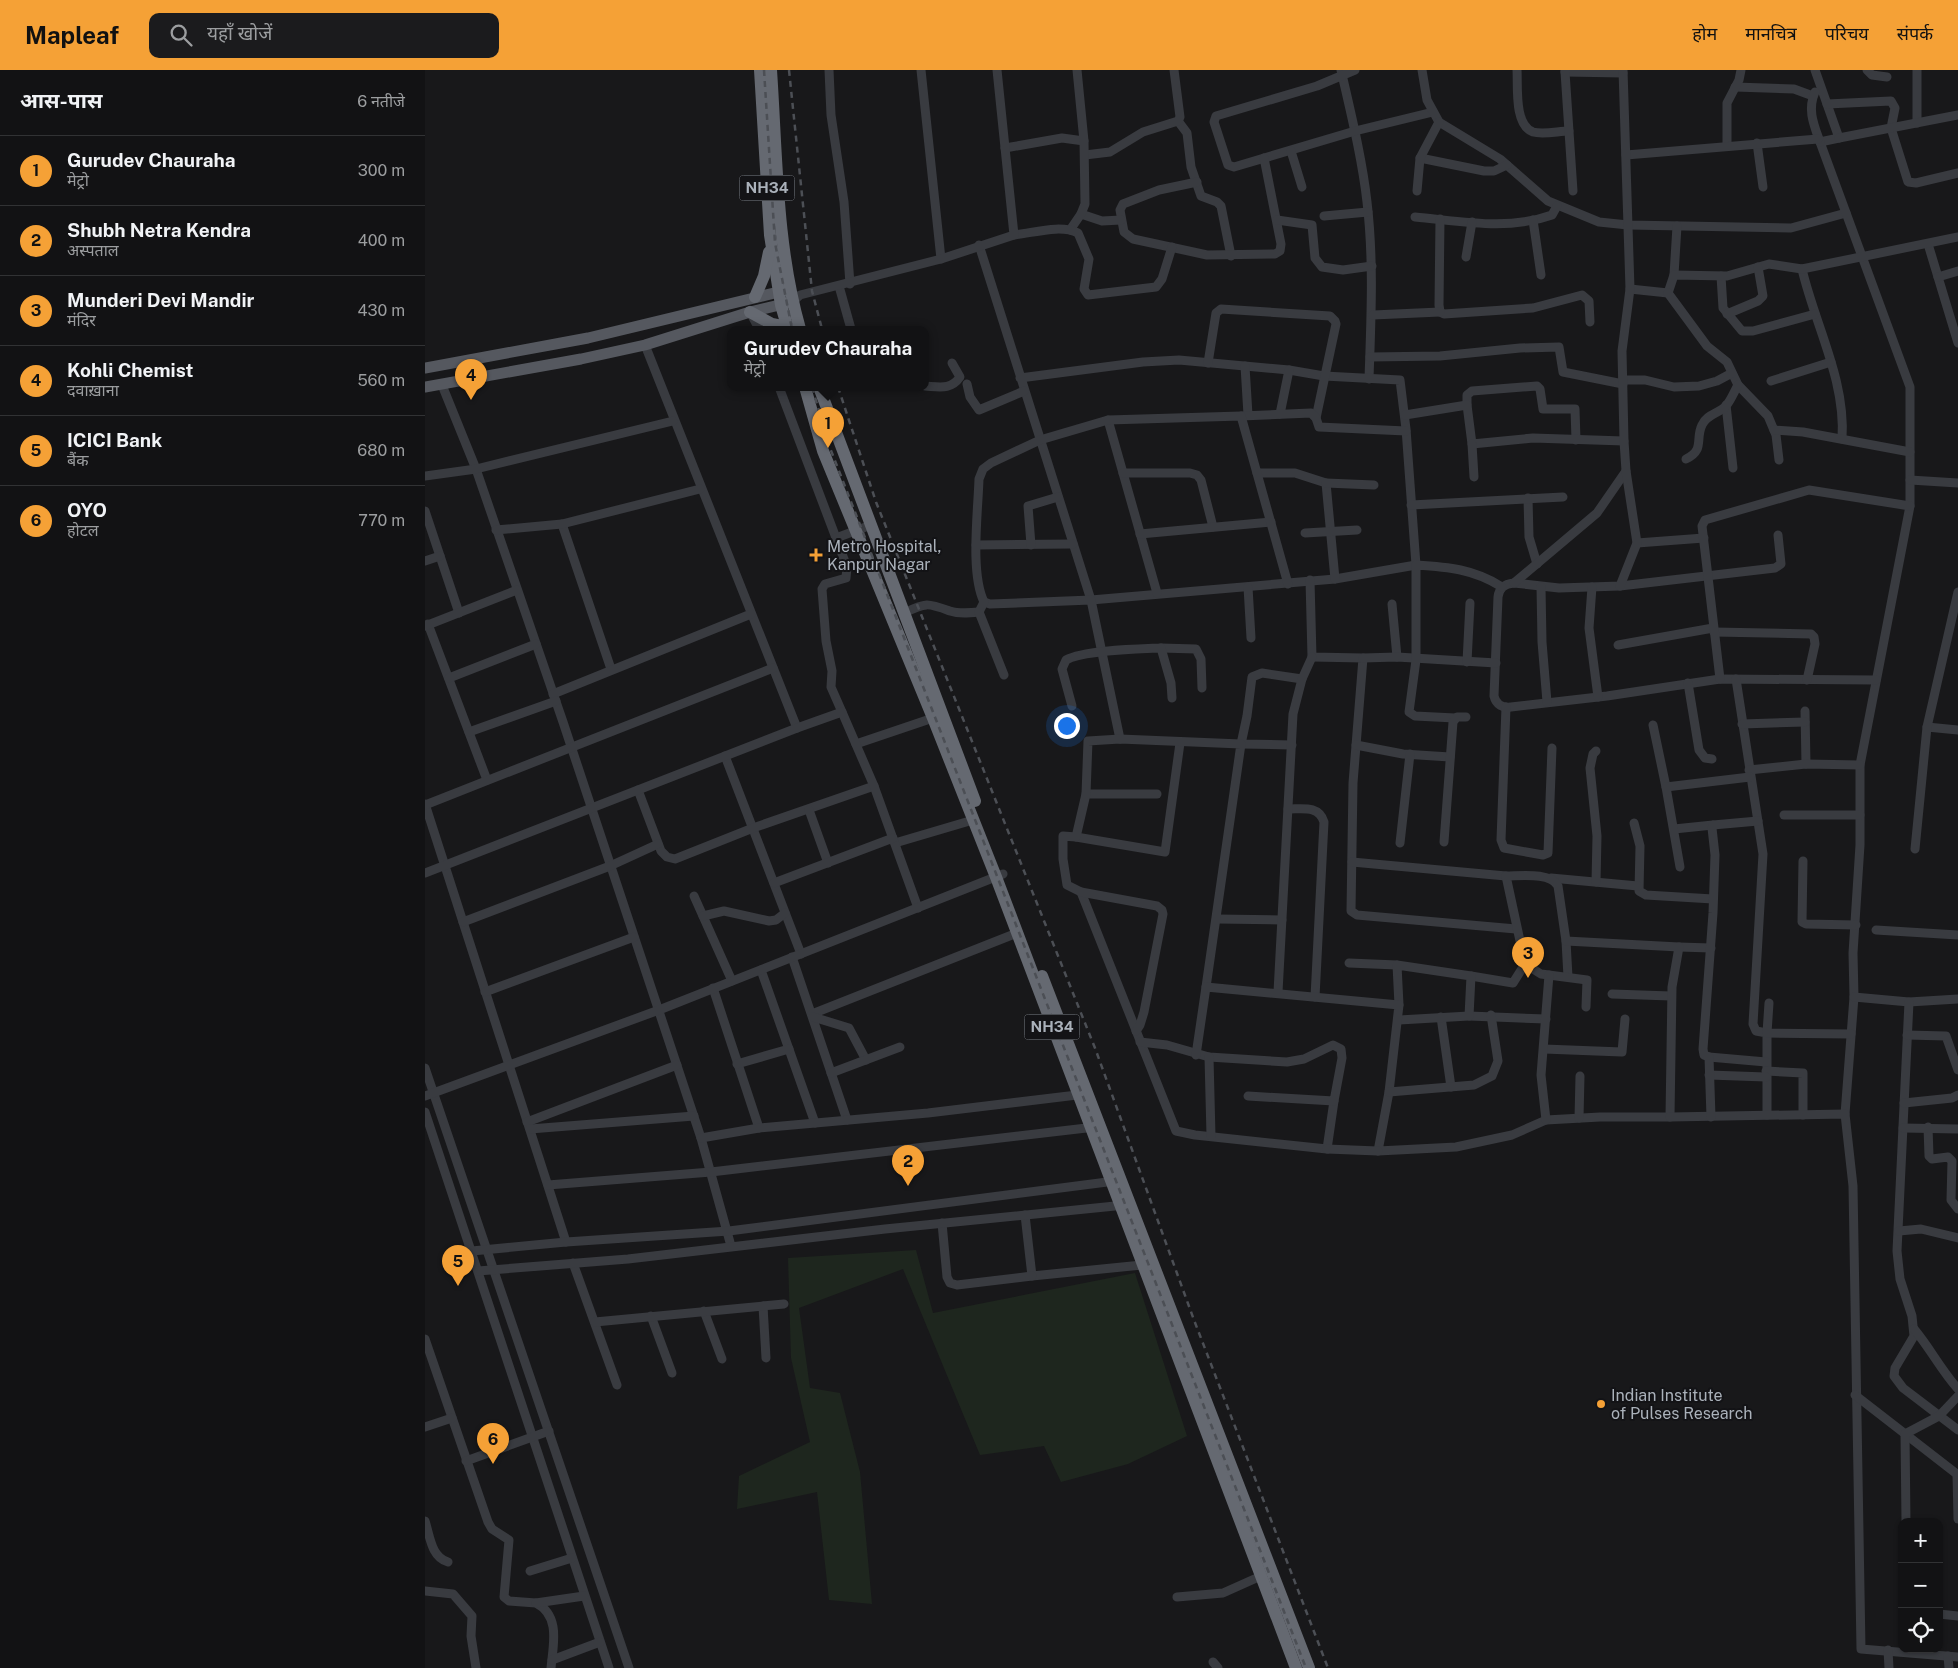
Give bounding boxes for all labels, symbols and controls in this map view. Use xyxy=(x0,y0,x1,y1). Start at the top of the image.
search box xyxy=(149,13,499,58)
text: Mapleaf xyxy=(25,21,119,49)
icon: search xyxy=(167,21,195,49)
text: यहाँ खोजें xyxy=(207,22,272,44)
text: होम xyxy=(1692,23,1717,44)
text: मानचित्र xyxy=(1745,23,1797,44)
text: परिचय xyxy=(1825,23,1869,44)
text: संपर्क xyxy=(1897,23,1933,44)
text: आस-पास xyxy=(20,88,102,113)
text: 6 नतीजे xyxy=(357,92,405,111)
text: Gurudev Chauraha xyxy=(67,149,235,171)
text: 1 xyxy=(33,161,39,180)
text: 300 m xyxy=(358,161,405,180)
text: मेट्रो xyxy=(67,171,89,190)
road number: NH34 xyxy=(739,176,795,200)
text: Shubh Netra Kendra xyxy=(67,219,251,241)
text: 2 xyxy=(31,231,41,250)
text: 400 m xyxy=(358,231,405,250)
text: अस्पताल xyxy=(67,241,119,260)
text: Munderi Devi Mandir xyxy=(67,289,254,311)
text: 3 xyxy=(31,301,41,320)
text: 430 m xyxy=(357,301,405,320)
text: मंदिर xyxy=(67,311,96,330)
popup xyxy=(727,326,929,391)
text: Gurudev Chauraha xyxy=(744,337,912,359)
text: Kohli Chemist xyxy=(67,359,194,381)
pin: 4 xyxy=(455,359,487,400)
text: मेट्रो xyxy=(744,359,766,378)
text: 4 xyxy=(31,371,41,390)
text: 560 m xyxy=(357,371,405,390)
text: दवाख़ाना xyxy=(67,381,119,400)
pin: 1 xyxy=(812,407,844,448)
text: ICICI Bank xyxy=(67,429,162,451)
text: 5 xyxy=(31,441,41,460)
text: 680 m xyxy=(357,441,405,460)
text: बैंक xyxy=(67,451,88,470)
text: OYO xyxy=(67,499,107,521)
text: 6 xyxy=(31,511,41,530)
text: 770 m xyxy=(358,511,405,530)
text: होटल xyxy=(67,521,99,540)
place label: Metro Hospital, Kanpur Nagar xyxy=(827,537,941,574)
marker: Metro Hospital, Kanpur Nagar xyxy=(809,548,823,562)
your location xyxy=(1054,713,1080,739)
pin: 3 xyxy=(1512,937,1544,978)
road number: NH34 xyxy=(1025,1014,1079,1040)
pin: 2 xyxy=(892,1145,924,1186)
pin: 5 xyxy=(442,1245,474,1286)
place label: Indian Institute of Pulses Research xyxy=(1611,1386,1753,1423)
marker: Indian Institute of Pulses Research xyxy=(1595,1398,1607,1410)
pin: 6 xyxy=(477,1423,509,1464)
map controls xyxy=(1898,1518,1943,1653)
button: + xyxy=(1898,1518,1943,1563)
button: − xyxy=(1898,1563,1943,1608)
button: locate xyxy=(1898,1608,1943,1653)

